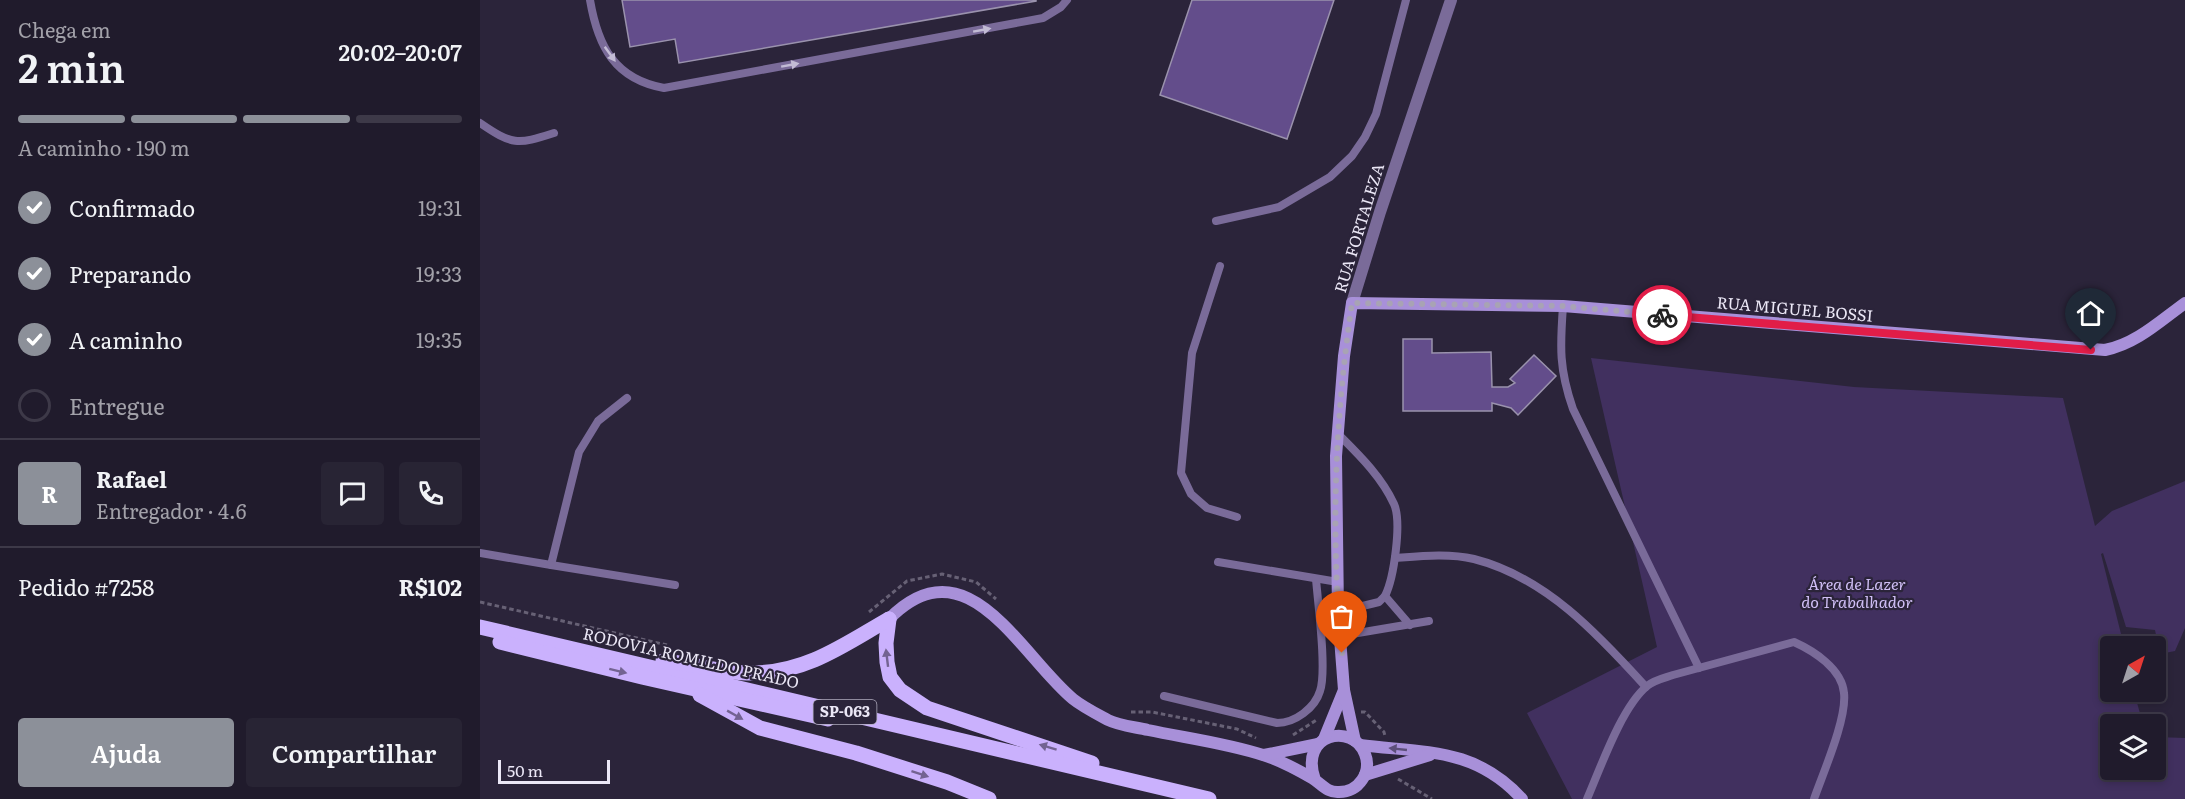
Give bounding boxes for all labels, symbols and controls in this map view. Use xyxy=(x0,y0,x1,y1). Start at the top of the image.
text: Chega em xyxy=(18,14,111,44)
one-way arrow xyxy=(973,25,992,34)
text: 20:02–20:07 xyxy=(339,35,462,68)
text: 2 min xyxy=(18,37,125,95)
one-way arrow xyxy=(603,47,615,62)
one-way arrow xyxy=(781,60,800,69)
text: A caminho · 190 m xyxy=(18,132,190,162)
street label: RUA FORTALEZA xyxy=(1327,160,1389,295)
icon: check xyxy=(18,191,51,224)
text: Confirmado xyxy=(69,191,195,224)
text: 19:31 xyxy=(418,192,462,222)
icon: check xyxy=(18,257,51,290)
text: Preparando xyxy=(69,257,191,290)
text: 19:33 xyxy=(416,258,462,288)
courier xyxy=(1632,285,1692,345)
pin xyxy=(2065,288,2116,350)
street label: RUA MIGUEL BOSSI xyxy=(1716,289,1874,327)
icon: home xyxy=(2074,297,2107,330)
icon: bike xyxy=(1646,299,1679,332)
icon: check xyxy=(18,323,51,356)
text: A caminho xyxy=(69,323,183,356)
text: 19:35 xyxy=(416,324,462,354)
text: Entregue xyxy=(69,389,165,422)
text: Rafael xyxy=(96,462,167,495)
button: chat xyxy=(321,462,384,525)
button: phone xyxy=(399,462,462,525)
text: R xyxy=(41,477,58,510)
text: Entregador · 4.6 xyxy=(96,495,246,525)
text: Pedido #7258 xyxy=(18,570,154,603)
text: R$102 xyxy=(398,570,462,603)
park label: Área de Lazer do Trabalhador xyxy=(1801,571,1913,613)
pin xyxy=(1316,591,1367,653)
icon: bag xyxy=(1325,600,1358,633)
street label: RODOVIA ROMILDO PRADO xyxy=(581,620,802,694)
north arrow xyxy=(2100,636,2166,702)
map controls xyxy=(2100,636,2166,780)
one-way arrow xyxy=(882,649,892,668)
one-way arrow xyxy=(609,667,628,677)
road number: SP-063 xyxy=(814,700,877,724)
one-way arrow xyxy=(727,710,744,720)
button: layers xyxy=(2100,714,2166,780)
button: Ajuda xyxy=(18,718,234,787)
button: Compartilhar xyxy=(246,718,462,787)
one-way arrow xyxy=(1039,741,1057,751)
one-way arrow xyxy=(1389,744,1408,754)
scale bar xyxy=(498,757,610,784)
text: 50 m xyxy=(507,758,543,782)
one-way arrow xyxy=(911,769,929,779)

